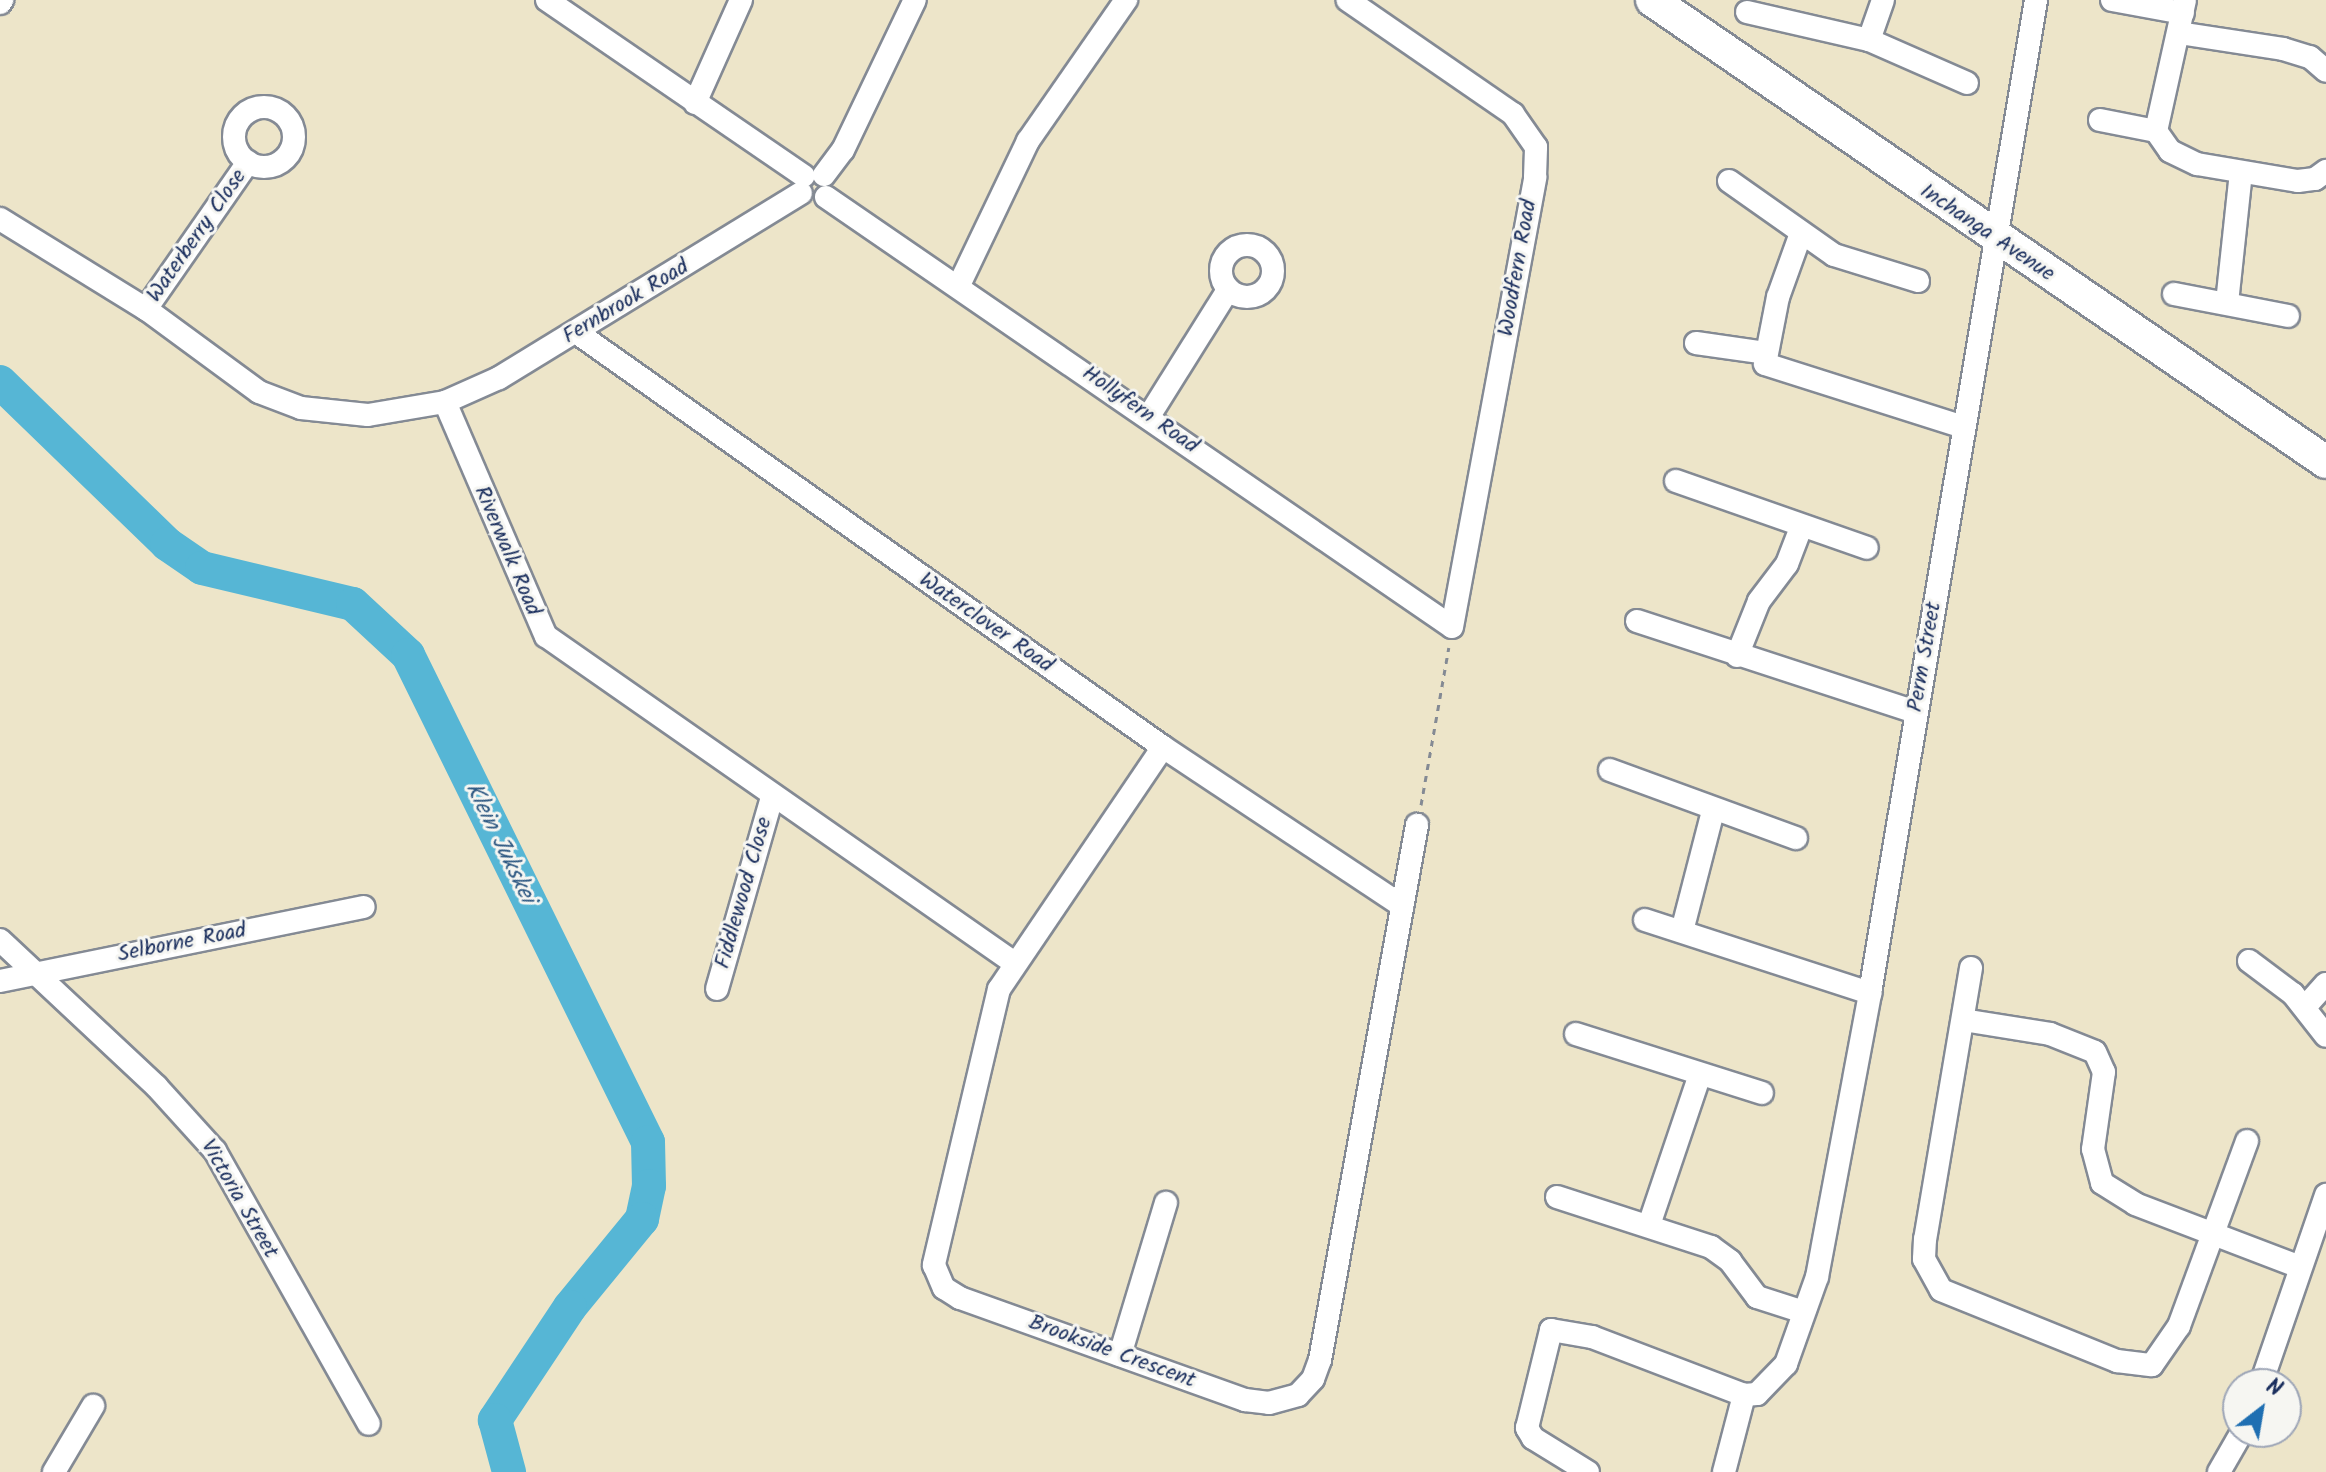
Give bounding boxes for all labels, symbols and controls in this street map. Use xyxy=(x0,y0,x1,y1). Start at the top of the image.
street label: Waterberry Close xyxy=(141,164,253,308)
street label: Inchanga Avenue xyxy=(1915,178,2059,288)
street label: Woodfern Road xyxy=(1493,198,1543,338)
street label: Fernbrook Road xyxy=(558,254,694,350)
street label: Hollyfern Road xyxy=(1077,360,1203,460)
street label: Riverwalk Road xyxy=(468,482,546,620)
street label: Waterclover Road xyxy=(914,567,1058,679)
street label: Perm Street xyxy=(1902,600,1948,714)
water label: Klein Jukskei xyxy=(458,778,542,908)
street label: Fiddlewood Close xyxy=(710,814,778,972)
street label: Selborne Road xyxy=(116,918,248,968)
street label: Victoria Street xyxy=(194,1135,284,1263)
street label: Brookside Crescent xyxy=(1025,1310,1199,1394)
north arrow xyxy=(2222,1368,2302,1448)
text: N xyxy=(2259,1370,2289,1407)

